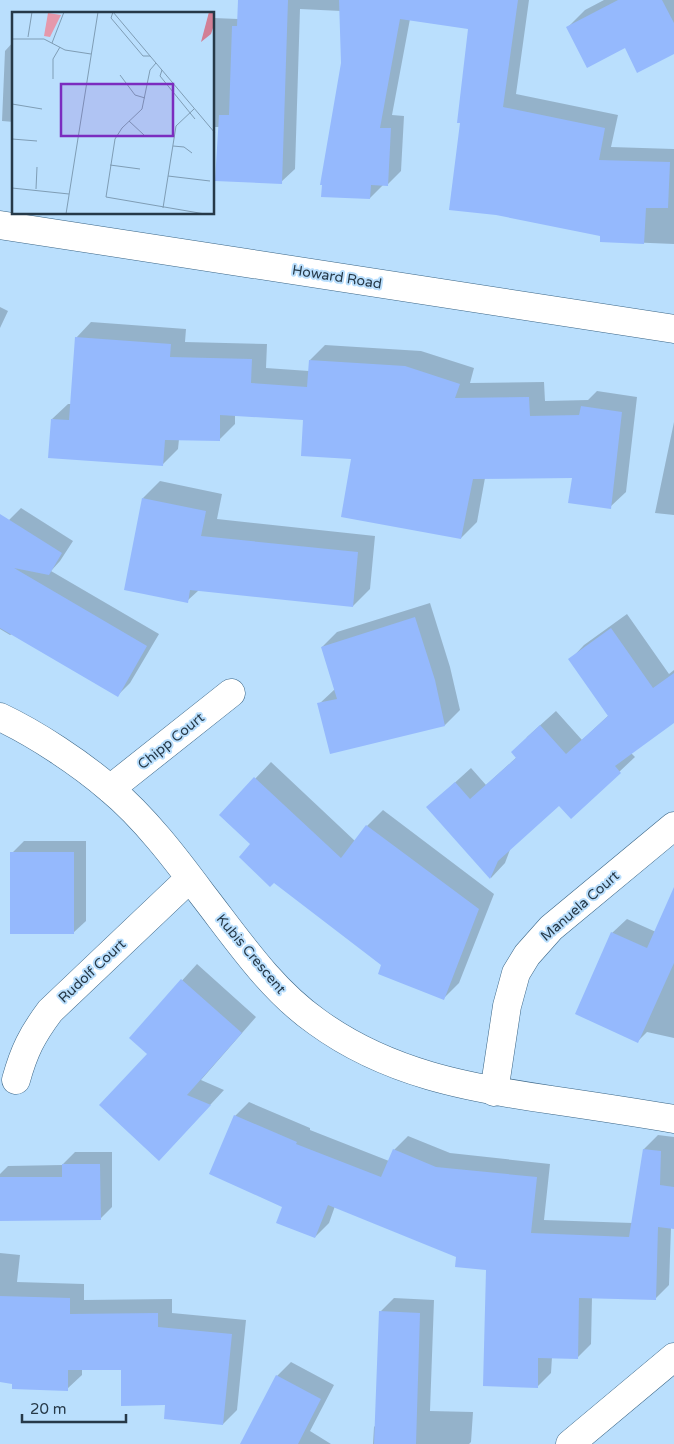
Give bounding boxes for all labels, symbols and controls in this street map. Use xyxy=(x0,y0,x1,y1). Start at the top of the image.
inset map xyxy=(12,12,215,215)
street label: Howard Road xyxy=(291,262,383,292)
street label: Chipp Court xyxy=(134,709,208,773)
street label: Manuela Court xyxy=(537,867,623,945)
street label: Kubis Crescent xyxy=(213,911,290,998)
street label: Rudolf Court xyxy=(55,935,130,1006)
scale bar xyxy=(22,1392,126,1424)
text: 20 m xyxy=(30,1400,67,1418)

